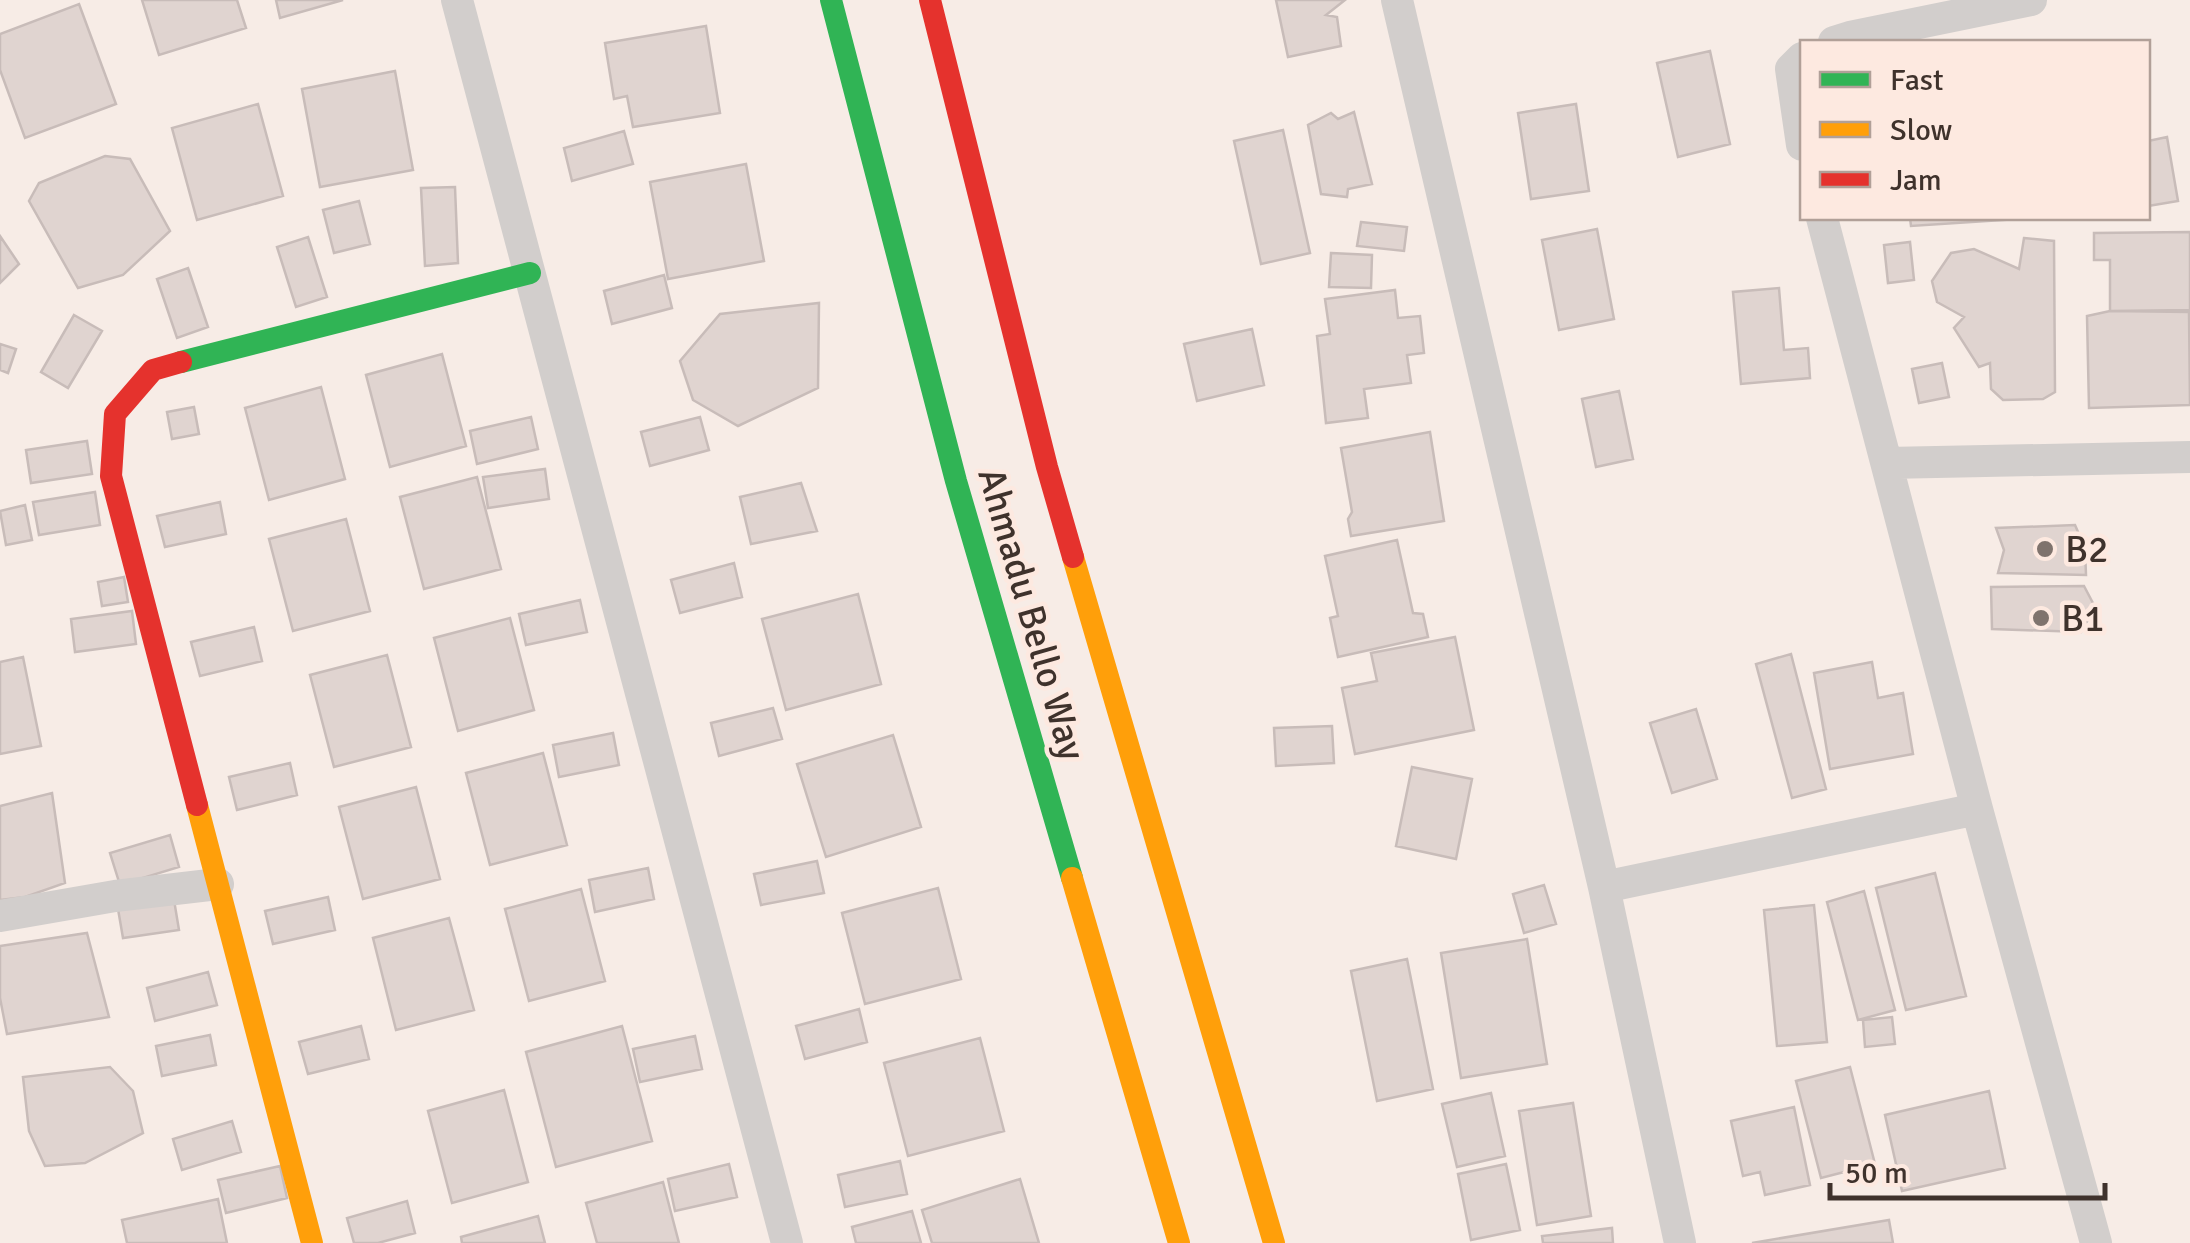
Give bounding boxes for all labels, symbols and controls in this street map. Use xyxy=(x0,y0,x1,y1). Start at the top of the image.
legend xyxy=(1800,40,2150,220)
text: Fast xyxy=(1890,62,1943,99)
text: Slow xyxy=(1890,112,1952,149)
text: Jam xyxy=(1890,162,1942,199)
street label: Ahmadu Bello Way xyxy=(967,463,1096,766)
place label: B2 xyxy=(2065,526,2109,573)
marker: B2 xyxy=(2034,538,2056,560)
place label: B1 xyxy=(2061,595,2105,642)
marker: B1 xyxy=(2030,607,2052,629)
scale bar xyxy=(1830,1138,2105,1200)
text: 50 m xyxy=(1845,1155,1908,1192)

